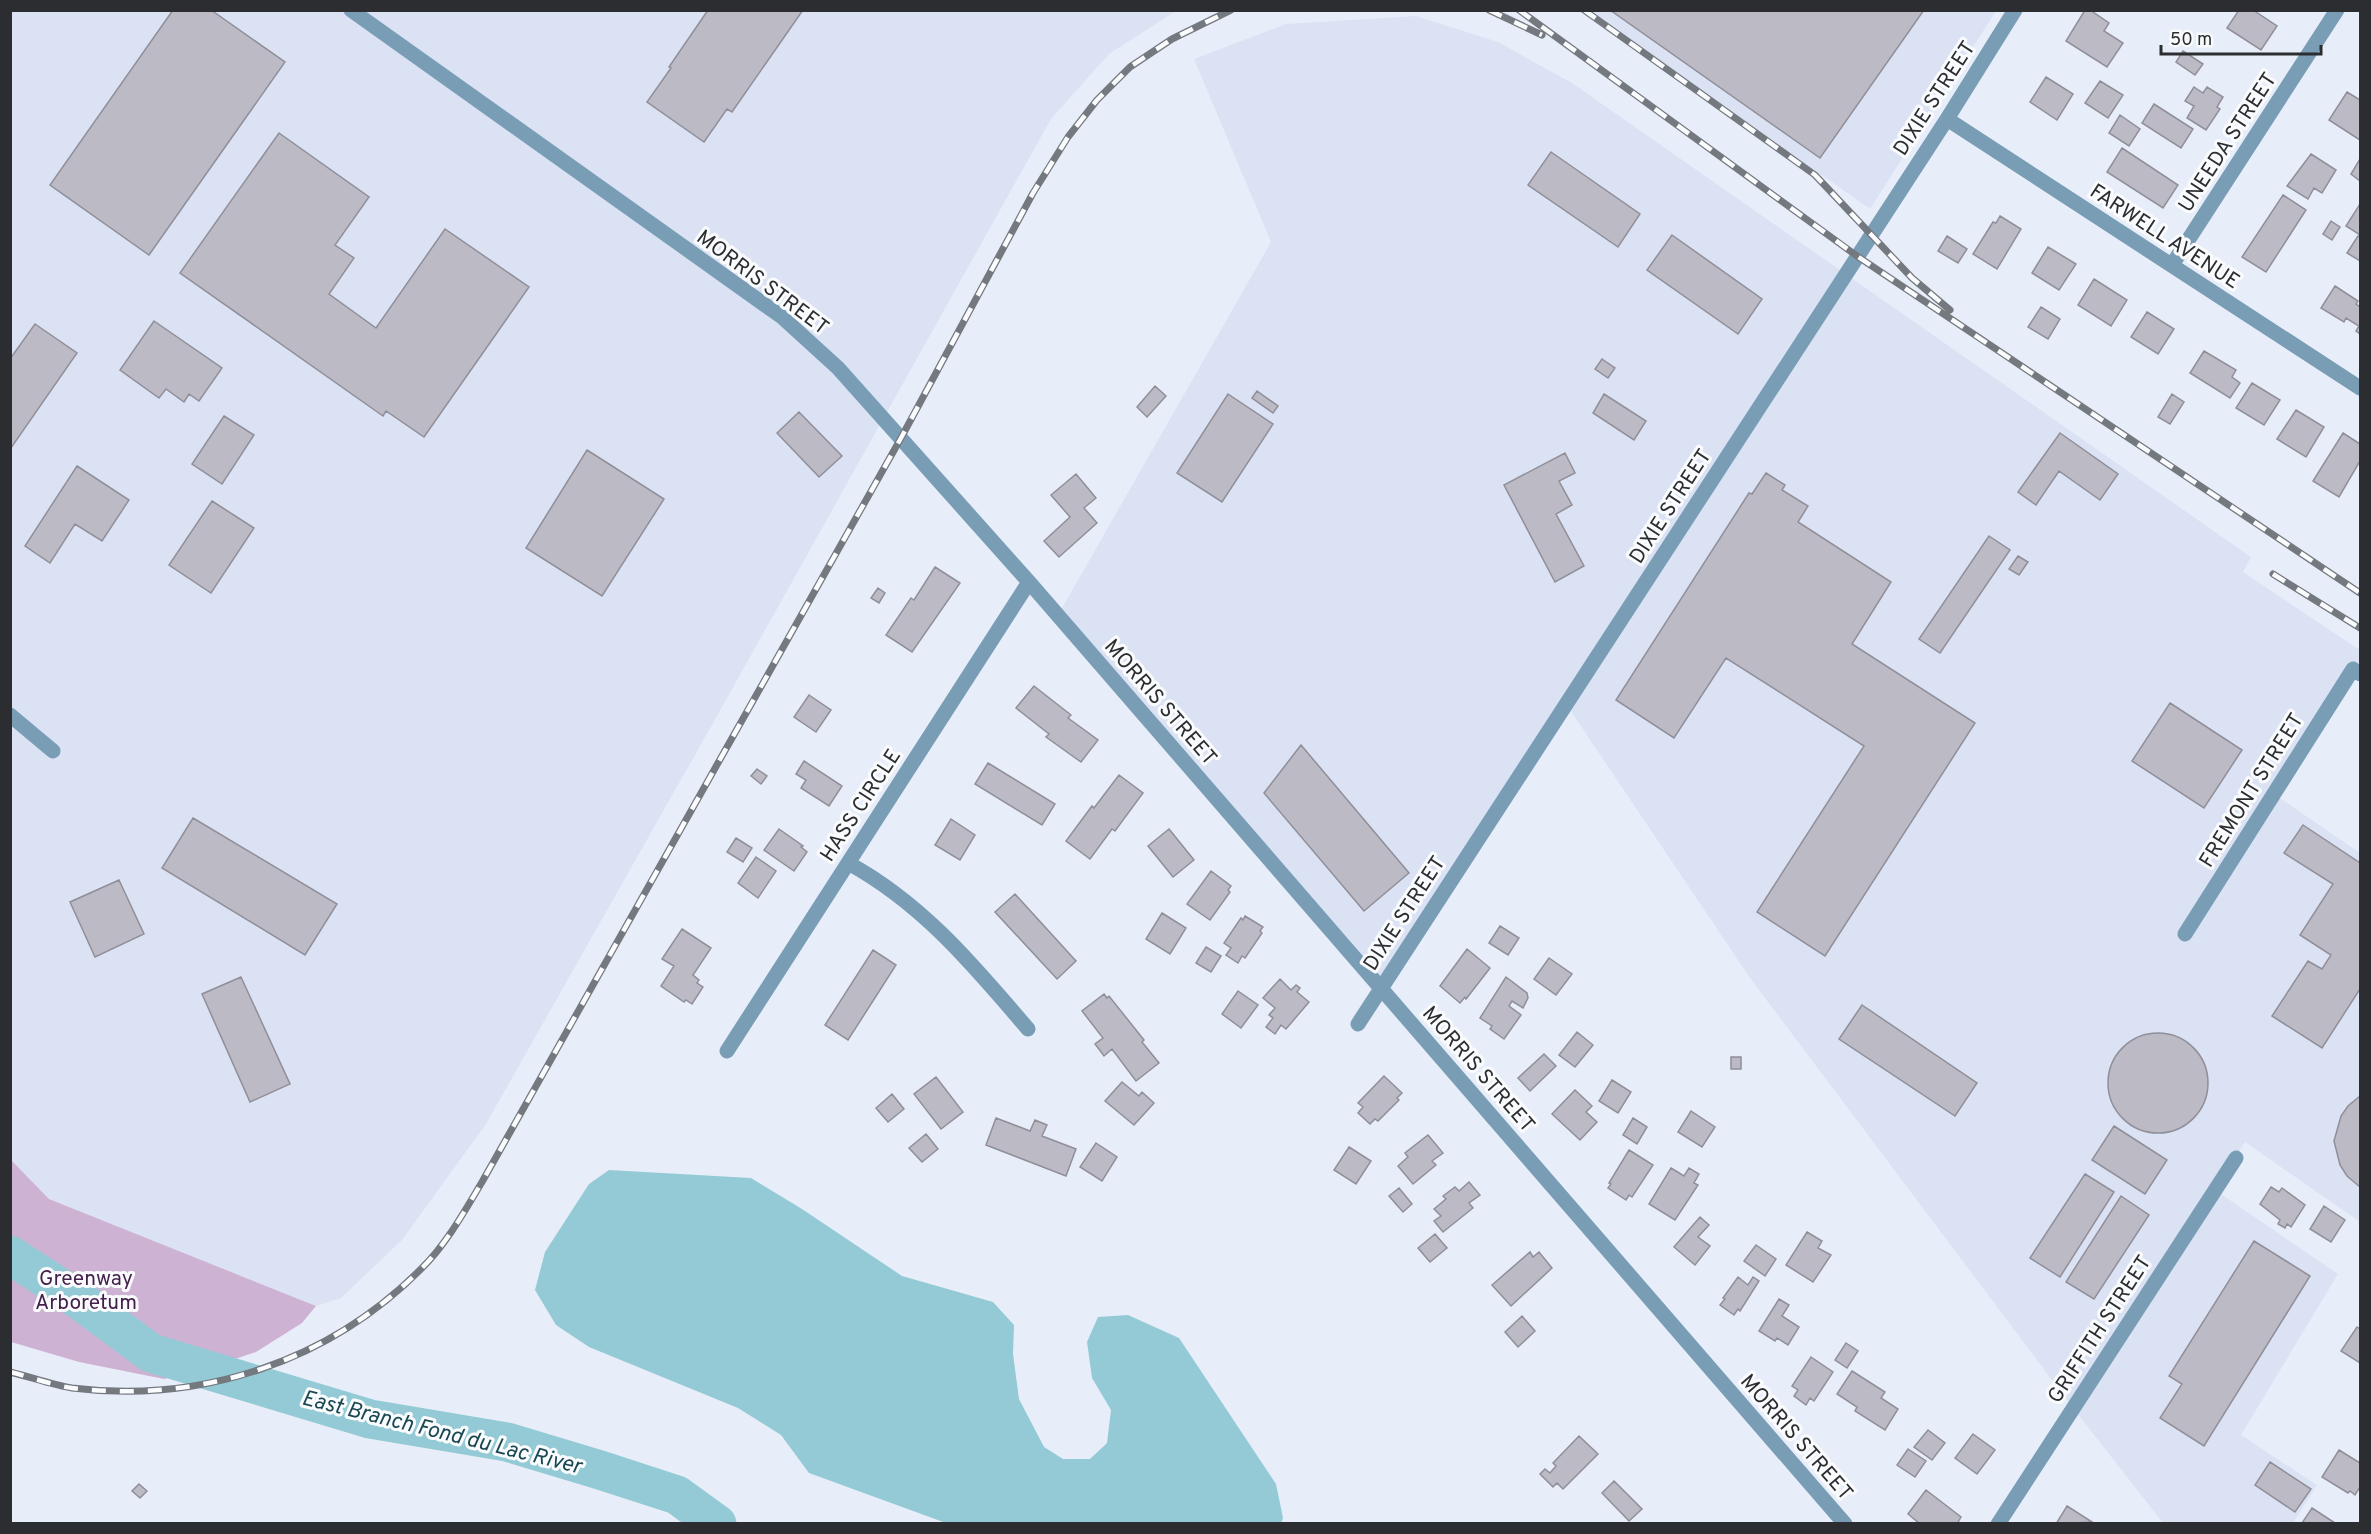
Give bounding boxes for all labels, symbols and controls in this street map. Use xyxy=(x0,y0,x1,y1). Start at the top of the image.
scale bar xyxy=(2161,18,2322,56)
text: 50 m xyxy=(2170,29,2212,52)
street label: DIXIE STREET xyxy=(1888,36,1982,161)
street label: UNEEDA STREET xyxy=(2173,68,2284,218)
street label: FARWELL AVENUE xyxy=(2084,179,2244,296)
street label: MORRIS STREET xyxy=(690,225,834,342)
street label: DIXIE STREET xyxy=(1624,444,1718,569)
street label: MORRIS STREET xyxy=(1098,634,1222,772)
street label: FREMONT STREET xyxy=(2194,709,2311,873)
street label: HASS CIRCLE xyxy=(815,744,908,867)
street label: DIXIE STREET xyxy=(1358,851,1452,976)
street label: MORRIS STREET xyxy=(1416,1001,1540,1139)
street label: GRIFFITH STREET xyxy=(2042,1251,2158,1409)
park label: Greenway Arboretum xyxy=(35,1266,137,1317)
street label: MORRIS STREET xyxy=(1734,1369,1858,1507)
water label: East Branch Fond du Lac River xyxy=(299,1386,586,1482)

